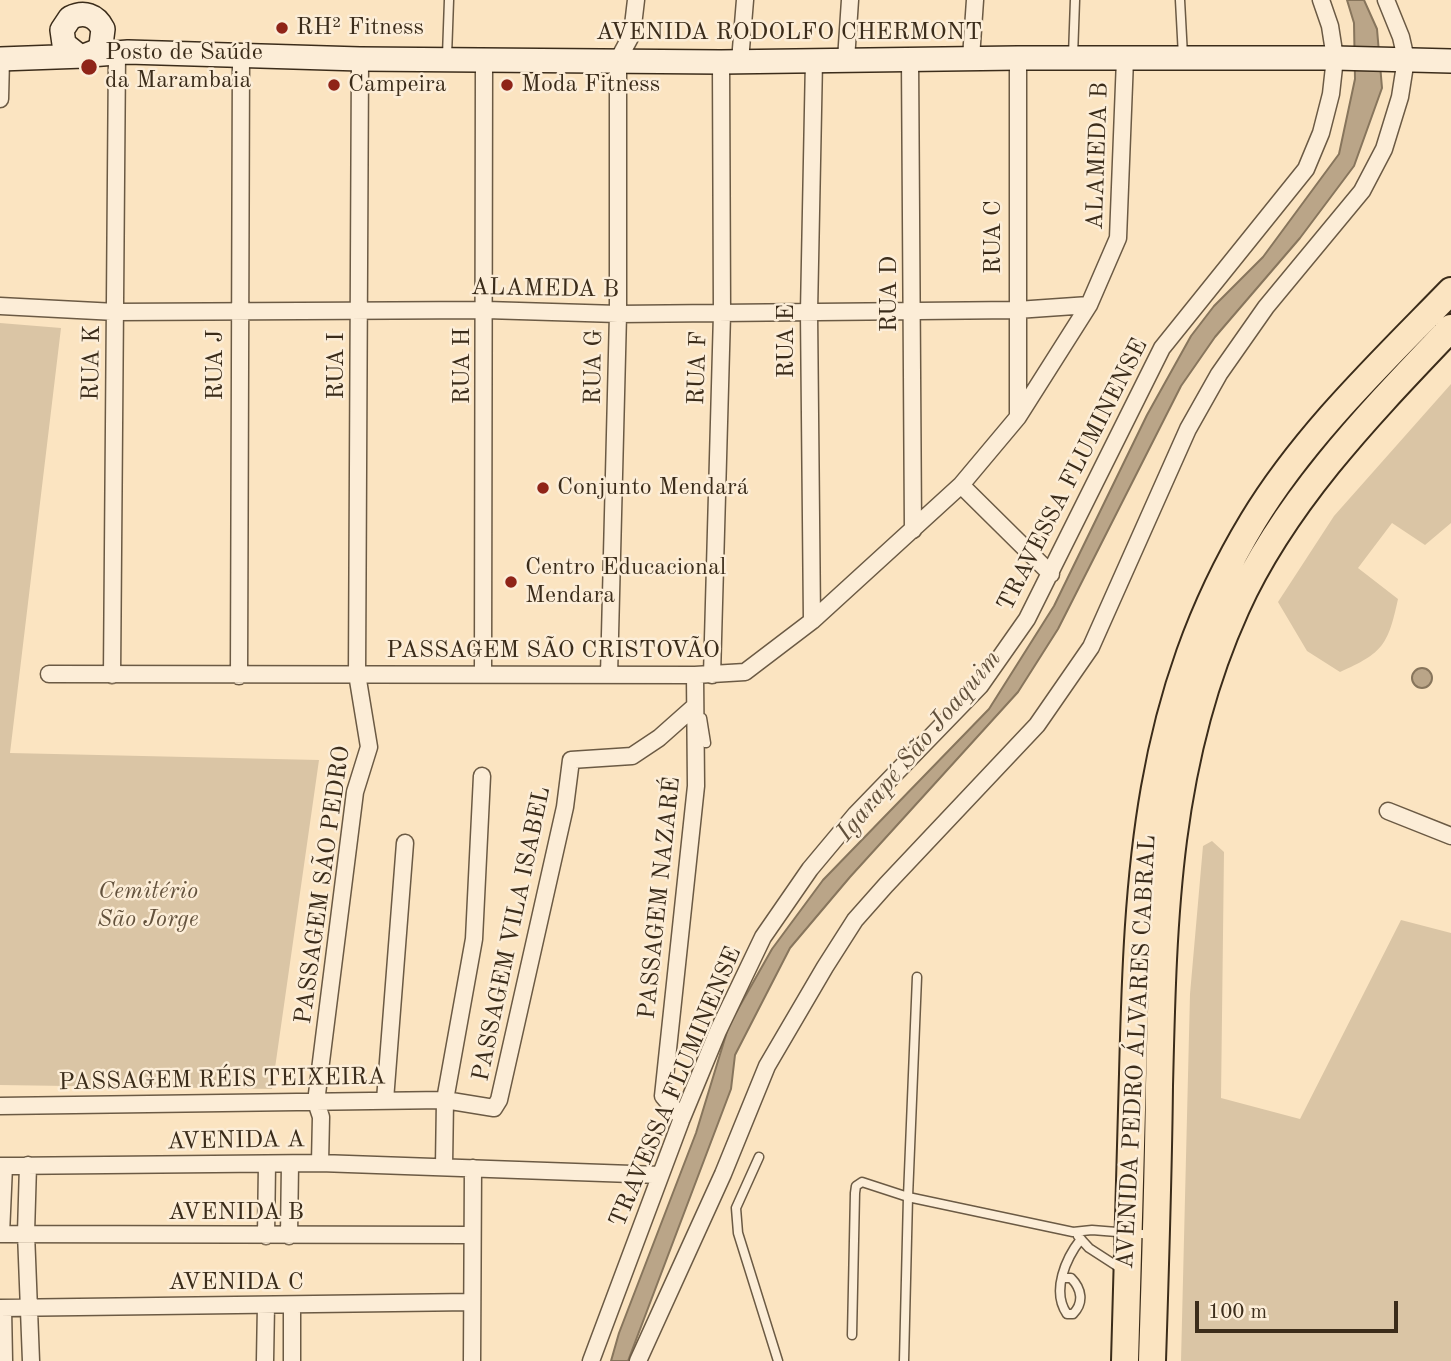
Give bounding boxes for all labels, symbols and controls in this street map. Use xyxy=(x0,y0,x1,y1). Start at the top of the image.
place label: RH² Fitness xyxy=(296,14,424,42)
street label: AVENIDA RODOLFO CHERMONT xyxy=(596,19,982,47)
marker: RH² Fitness xyxy=(274,20,290,36)
place label: Posto de Saúde da Marambaia xyxy=(105,39,263,95)
marker: Posto de Saúde da Marambaia xyxy=(79,57,99,77)
place label: Campeira xyxy=(348,71,447,99)
place label: Moda Fitness xyxy=(521,71,660,99)
marker: Campeira xyxy=(326,77,342,93)
marker: Moda Fitness xyxy=(499,77,515,93)
street label: ALAMEDA B xyxy=(1081,81,1115,231)
street label: RUA C xyxy=(980,200,1008,274)
street label: RUA D xyxy=(876,256,904,332)
street label: ALAMEDA B xyxy=(471,273,619,305)
street label: RUA E xyxy=(773,304,801,378)
street label: RUA K xyxy=(77,325,107,401)
street label: RUA H xyxy=(449,328,477,404)
street label: RUA G xyxy=(579,329,609,405)
street label: RUA J xyxy=(202,330,230,400)
street label: RUA F xyxy=(682,331,714,405)
street label: RUA I xyxy=(323,332,351,400)
street label: TRAVESSA FLUMINENSE xyxy=(992,334,1154,616)
place label: Conjunto Mendará xyxy=(557,474,749,502)
marker: Conjunto Mendará xyxy=(535,480,551,496)
place label: Centro Educacional Mendara xyxy=(525,554,726,610)
marker: Centro Educacional Mendara xyxy=(503,574,519,590)
street label: PASSAGEM SÃO CRISTOVÃO xyxy=(386,637,720,665)
water label: Igarapé São Joaquim xyxy=(830,644,1008,848)
street label: PASSAGEM SÃO PEDRO xyxy=(289,744,357,1026)
street label: PASSAGEM NAZARÉ xyxy=(633,775,687,1021)
street label: PASSAGEM VILA ISABEL xyxy=(467,784,557,1084)
street label: AVENIDA PEDRO ÁLVARES CABRAL xyxy=(1111,834,1163,1270)
park label: Cemitério São Jorge xyxy=(97,878,199,934)
street label: TRAVESSA FLUMINENSE xyxy=(604,942,748,1232)
street label: PASSAGEM RÉIS TEIXEIRA xyxy=(58,1063,386,1097)
street label: AVENIDA A xyxy=(167,1125,305,1157)
street label: AVENIDA B xyxy=(168,1199,304,1227)
street label: AVENIDA C xyxy=(168,1269,304,1297)
scale bar xyxy=(1199,1288,1402,1332)
text: 100 m xyxy=(1208,1302,1267,1323)

